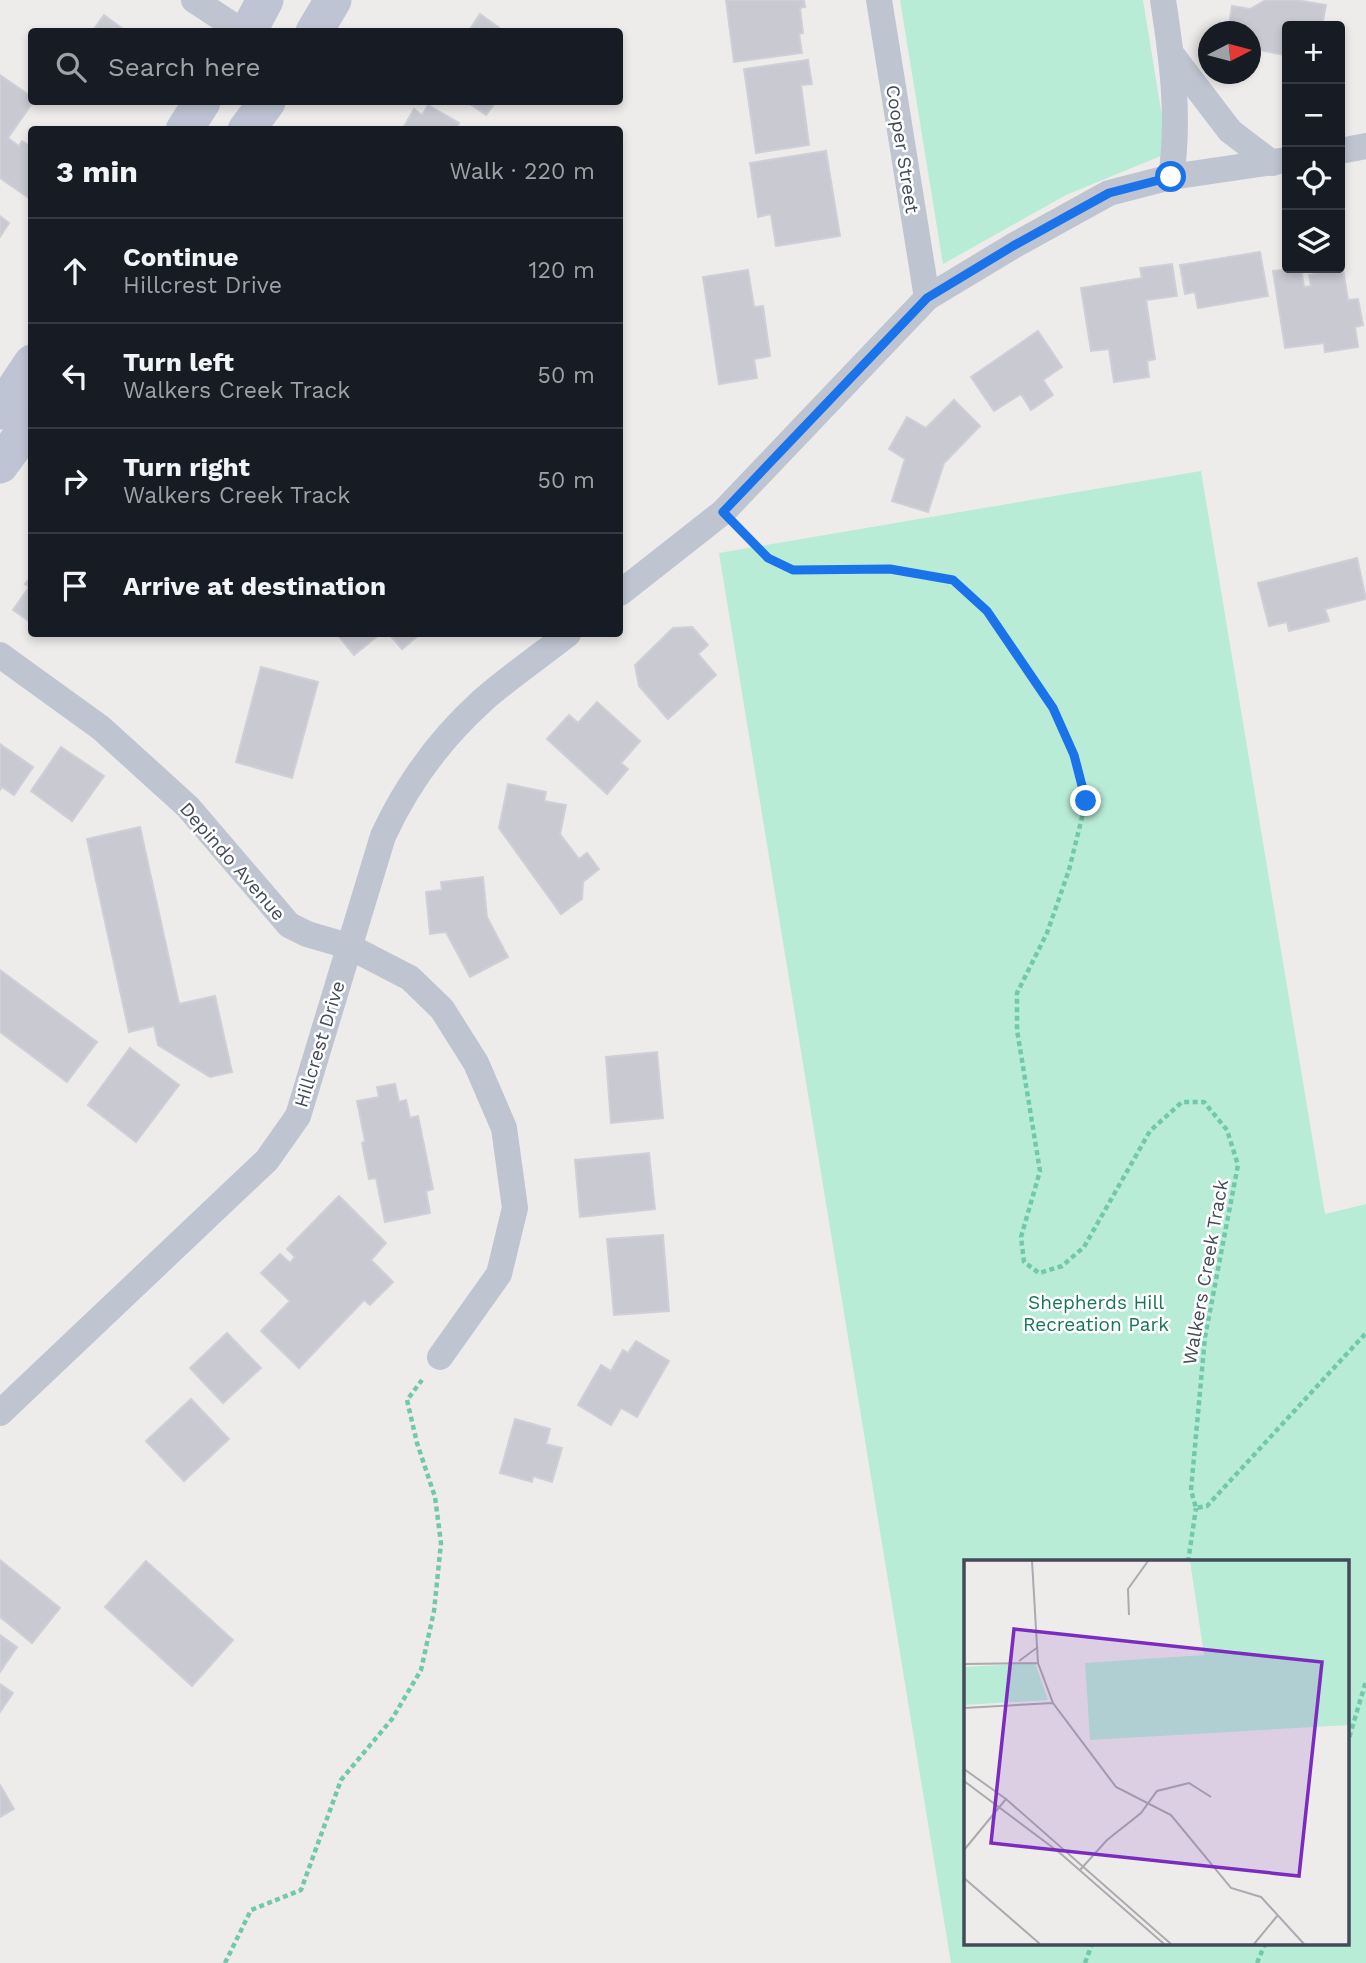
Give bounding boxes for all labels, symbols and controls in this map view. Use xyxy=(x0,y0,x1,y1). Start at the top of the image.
north arrow xyxy=(1198,21,1261,84)
map controls xyxy=(1282,21,1345,273)
button: + xyxy=(1282,21,1345,84)
search box xyxy=(28,28,623,105)
icon: search xyxy=(52,48,90,86)
text: Search here xyxy=(108,52,260,82)
street label: Cooper Street xyxy=(881,83,924,215)
button: − xyxy=(1282,84,1345,147)
button: locate xyxy=(1282,147,1345,210)
text: 3 min xyxy=(56,154,138,189)
text: Walk · 220 m xyxy=(449,158,595,185)
route start xyxy=(1155,161,1186,192)
button: layers xyxy=(1282,210,1345,273)
text: Continue xyxy=(123,242,239,272)
icon: ahead xyxy=(56,252,94,290)
text: 120 m xyxy=(529,257,595,284)
text: Hillcrest Drive xyxy=(123,272,282,299)
text: Turn left xyxy=(123,347,234,377)
icon: left xyxy=(56,357,94,395)
text: 50 m xyxy=(538,362,595,389)
text: Walkers Creek Track xyxy=(123,377,350,404)
text: Turn right xyxy=(123,452,250,482)
icon: right xyxy=(56,462,94,500)
text: 50 m xyxy=(538,467,595,494)
text: Walkers Creek Track xyxy=(123,482,350,509)
icon: arrive xyxy=(56,567,94,605)
text: Arrive at destination xyxy=(123,571,386,601)
route end xyxy=(1070,785,1101,816)
street label: Depindo Avenue xyxy=(175,797,290,925)
street label: Hillcrest Drive xyxy=(289,978,350,1110)
street label: Walkers Creek Track xyxy=(1178,1177,1233,1367)
park label: Shepherds Hill Recreation Park xyxy=(1023,1291,1169,1336)
inset map xyxy=(964,1560,1348,1946)

